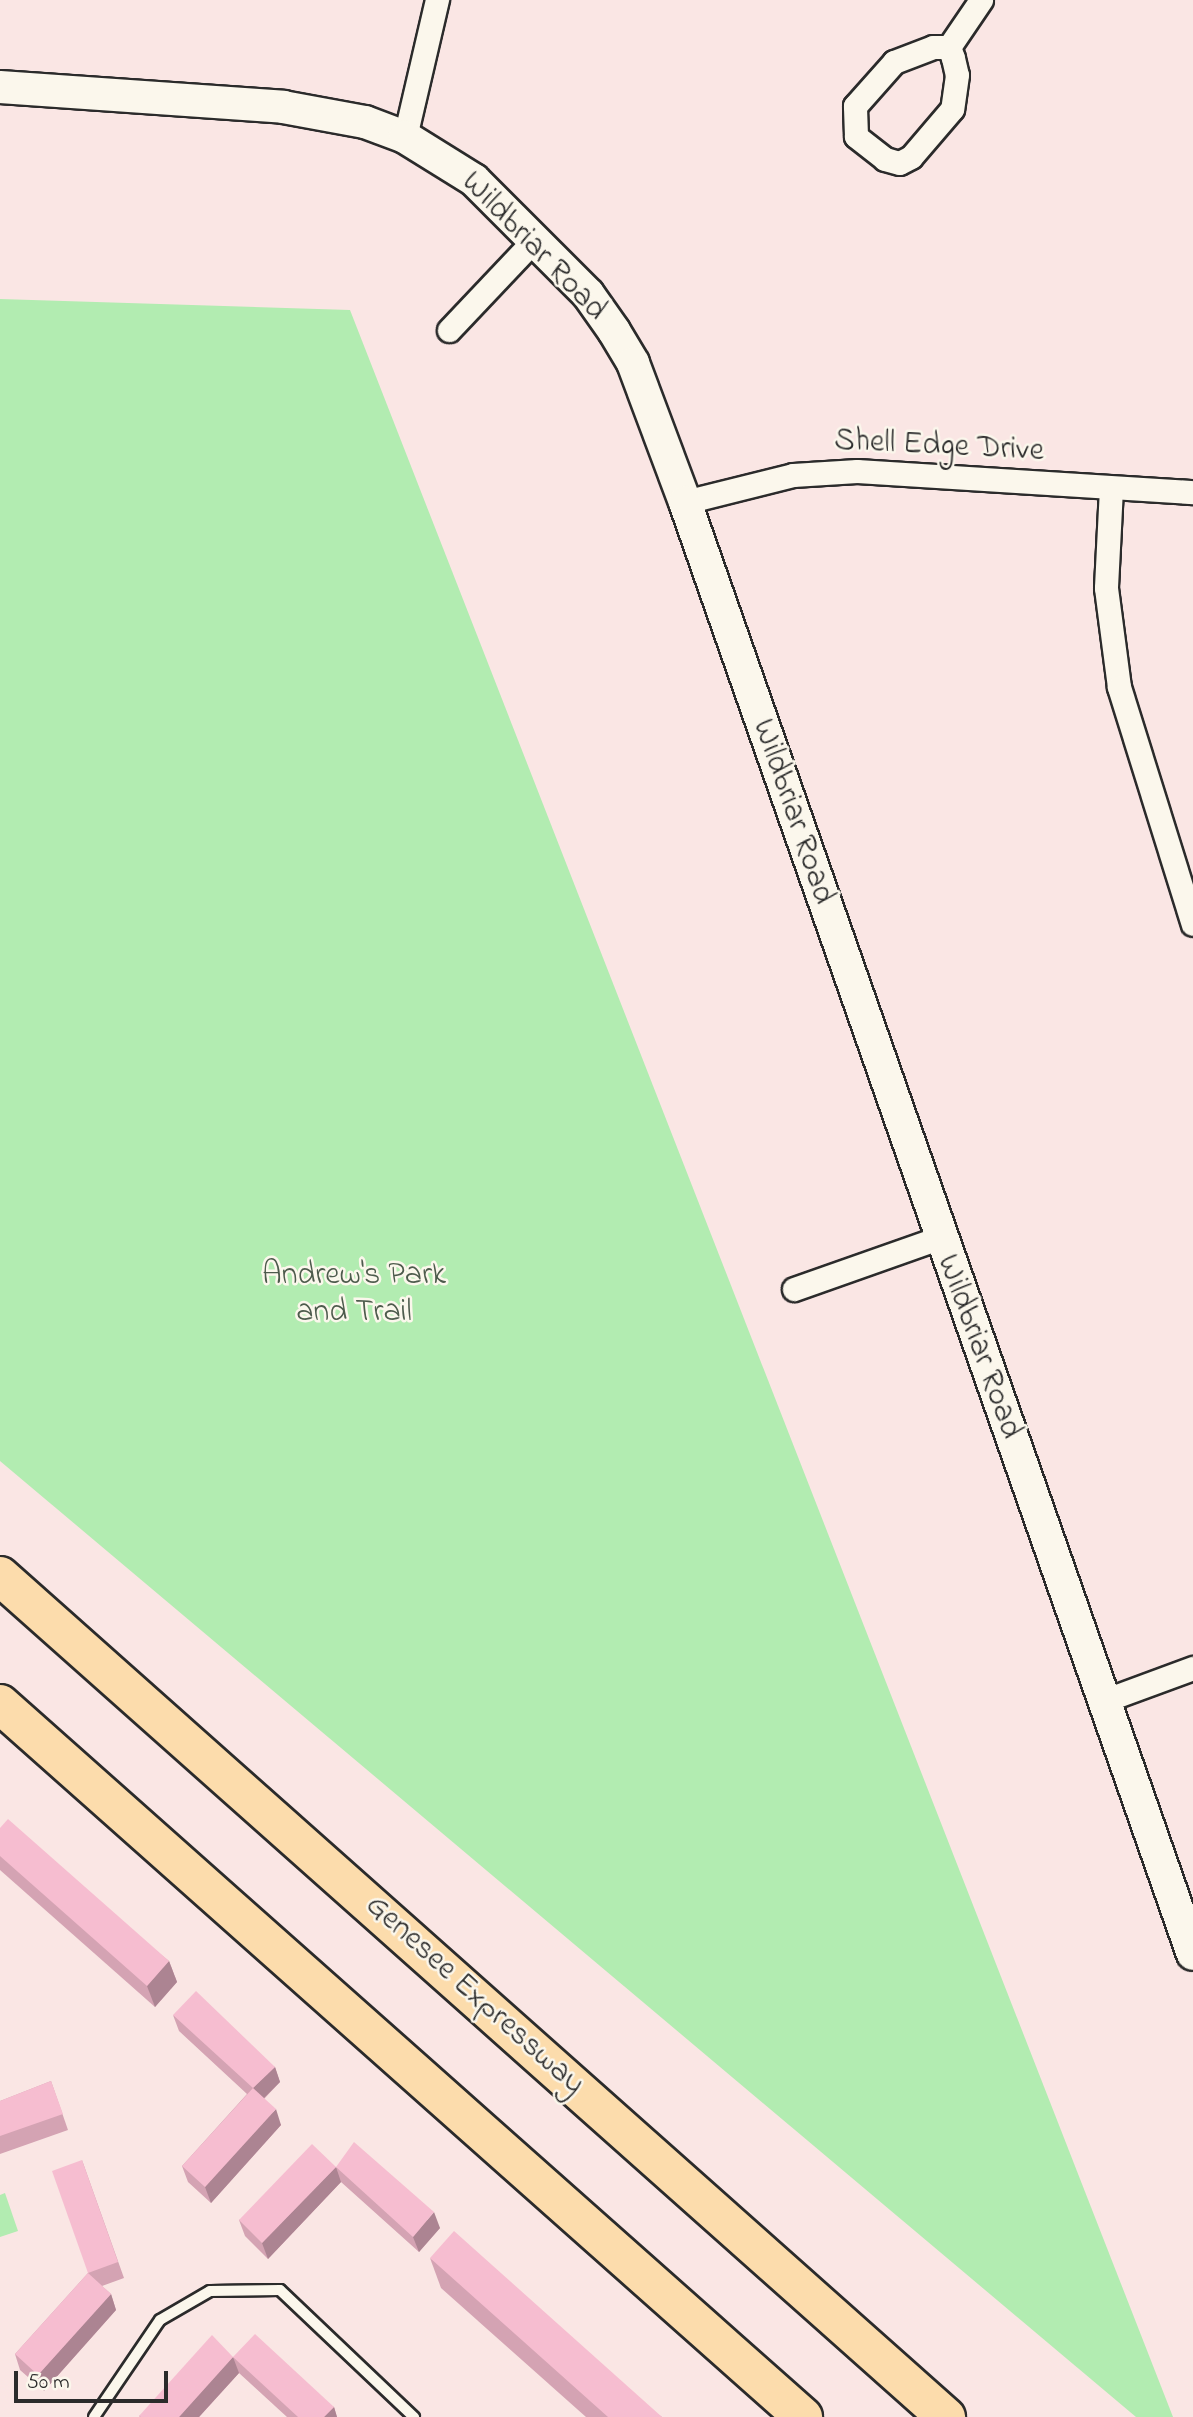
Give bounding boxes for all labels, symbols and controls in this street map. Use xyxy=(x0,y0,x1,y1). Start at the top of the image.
street label: Wildbriar Road xyxy=(452,164,614,330)
street label: Shell Edge Drive xyxy=(833,422,1045,472)
street label: Wildbriar Road xyxy=(742,715,842,909)
street label: Wildbriar Road xyxy=(927,1250,1029,1444)
park label: Andrew's Park and Trail xyxy=(262,1258,446,1333)
street label: Genesee Expressway xyxy=(357,1888,591,2104)
scale bar xyxy=(18,2358,172,2402)
text: 50 m xyxy=(27,2368,70,2398)

